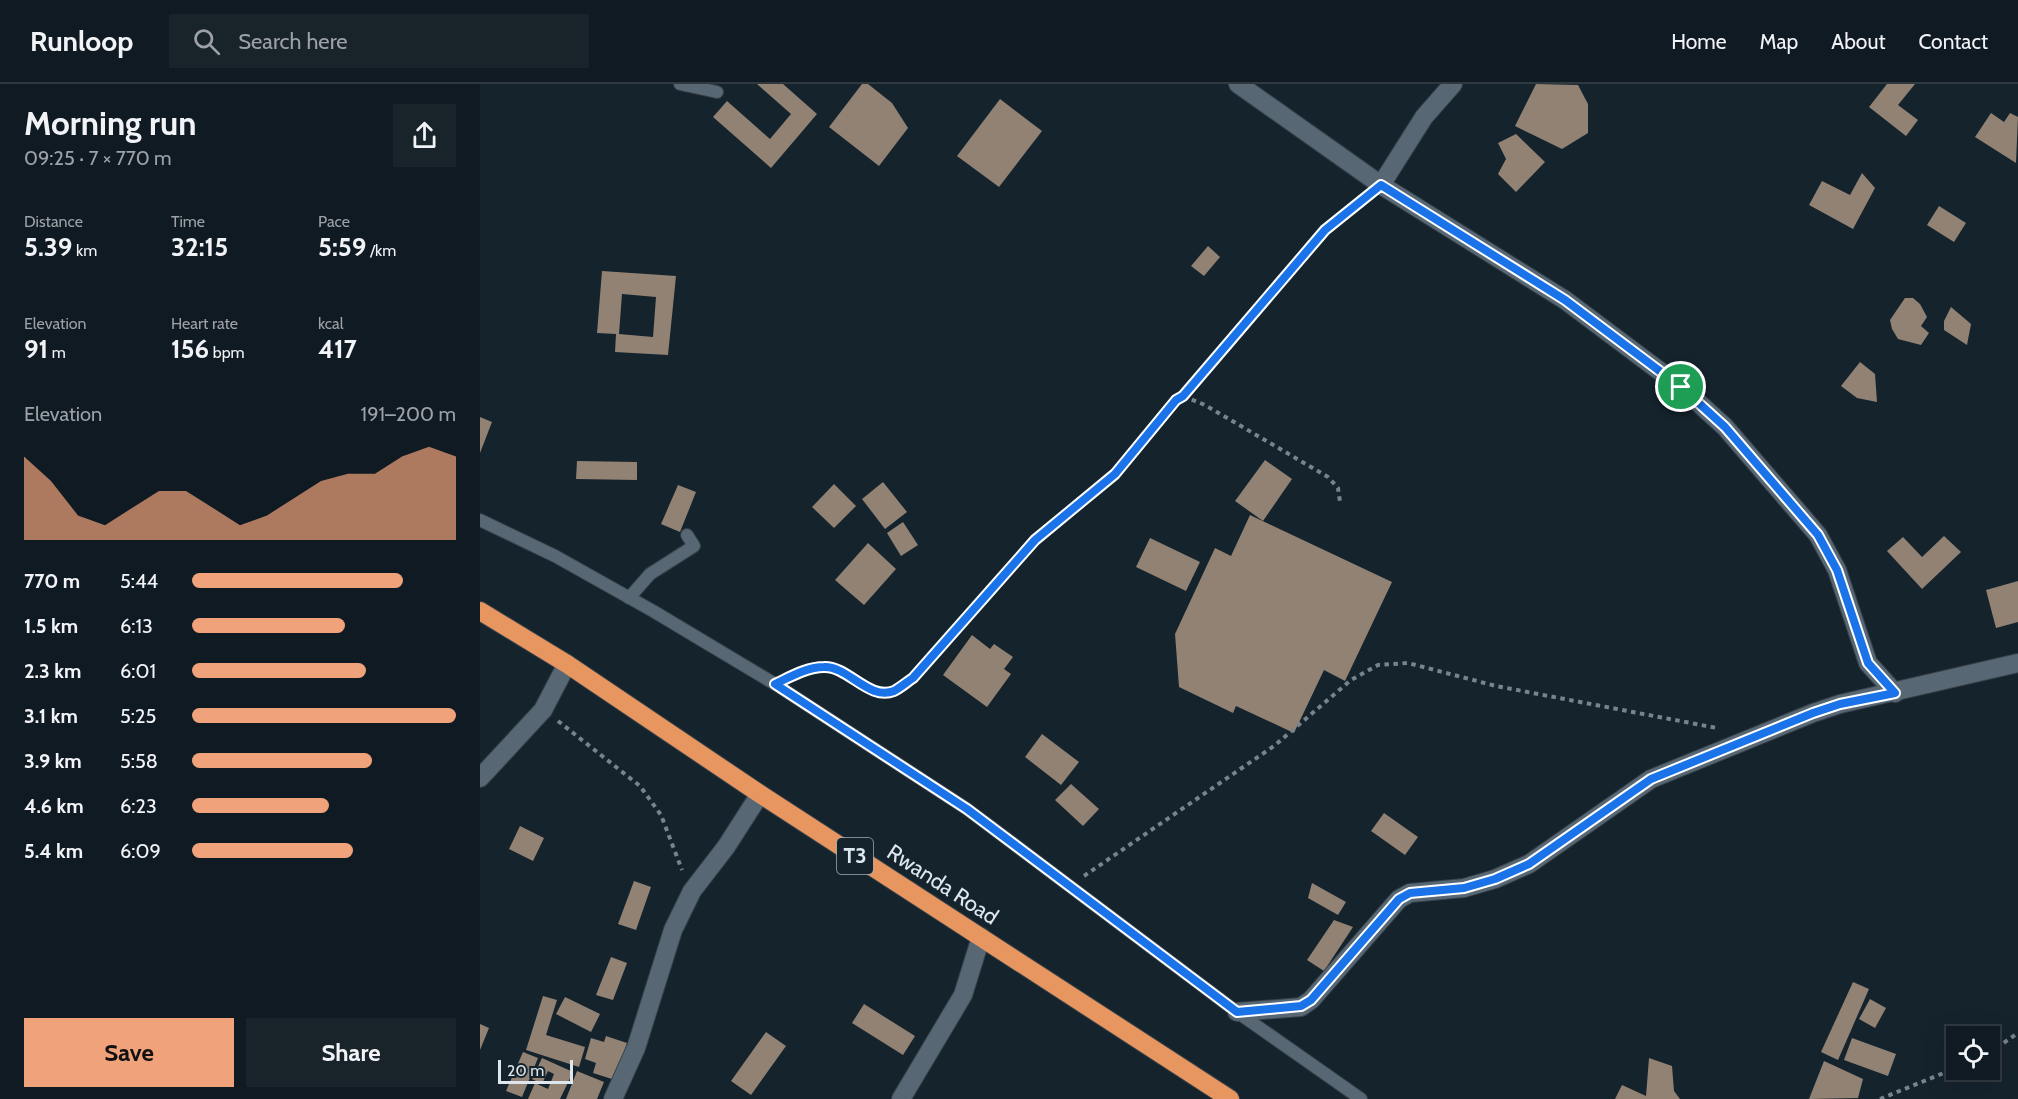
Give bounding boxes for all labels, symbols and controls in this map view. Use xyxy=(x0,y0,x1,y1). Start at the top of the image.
search box xyxy=(169,14,589,68)
text: Runloop xyxy=(30,24,133,58)
icon: search xyxy=(190,25,223,58)
text: Search here xyxy=(238,28,348,55)
text: Home xyxy=(1671,29,1727,54)
text: Map xyxy=(1760,29,1798,54)
text: About xyxy=(1831,29,1885,54)
text: Contact xyxy=(1918,29,1988,54)
text: Morning run xyxy=(24,103,196,143)
button: share xyxy=(393,104,456,167)
text: 09:25 · 7 × 770 m xyxy=(24,146,172,170)
text: Distance xyxy=(24,212,83,231)
text: Time xyxy=(171,212,205,231)
text: Pace xyxy=(318,212,350,231)
text: 5.39 xyxy=(24,231,72,263)
text: 32:15 xyxy=(171,231,228,263)
text: 5:59 xyxy=(318,231,366,263)
text: km xyxy=(72,241,97,260)
text: /km xyxy=(366,241,396,260)
text: Elevation xyxy=(24,314,87,333)
text: Heart rate xyxy=(171,314,238,333)
text: kcal xyxy=(318,314,344,333)
text: 91 xyxy=(24,333,48,365)
text: 156 xyxy=(171,333,209,365)
text: 417 xyxy=(318,333,357,365)
text: m xyxy=(48,343,66,362)
text: bpm xyxy=(209,343,245,362)
pin xyxy=(1655,361,1706,412)
icon: arrive xyxy=(1664,370,1697,403)
text: Elevation xyxy=(24,402,102,426)
text: 191–200 m xyxy=(361,402,456,426)
text: 770 m xyxy=(24,569,80,593)
text: 5:44 xyxy=(120,569,158,593)
text: 1.5 km xyxy=(24,614,78,638)
text: 6:13 xyxy=(120,614,153,638)
text: 2.3 km xyxy=(24,659,81,683)
text: 6:01 xyxy=(120,659,156,683)
text: 3.1 km xyxy=(24,704,78,728)
text: 5:25 xyxy=(120,704,156,728)
text: 3.9 km xyxy=(24,749,82,773)
text: 5:58 xyxy=(120,749,158,773)
text: 4.6 km xyxy=(24,794,84,818)
text: 6:23 xyxy=(120,794,157,818)
road number: T3 xyxy=(837,838,873,874)
street label: Rwanda Road xyxy=(882,838,1003,930)
text: 5.4 km xyxy=(24,839,83,863)
text: 6:09 xyxy=(120,839,161,863)
button: Save xyxy=(24,1018,234,1087)
button: Share xyxy=(246,1018,456,1087)
map controls xyxy=(1946,1026,2000,1080)
button: locate xyxy=(1946,1026,2000,1080)
scale bar xyxy=(498,1057,573,1084)
text: 20 m xyxy=(507,1061,544,1080)

